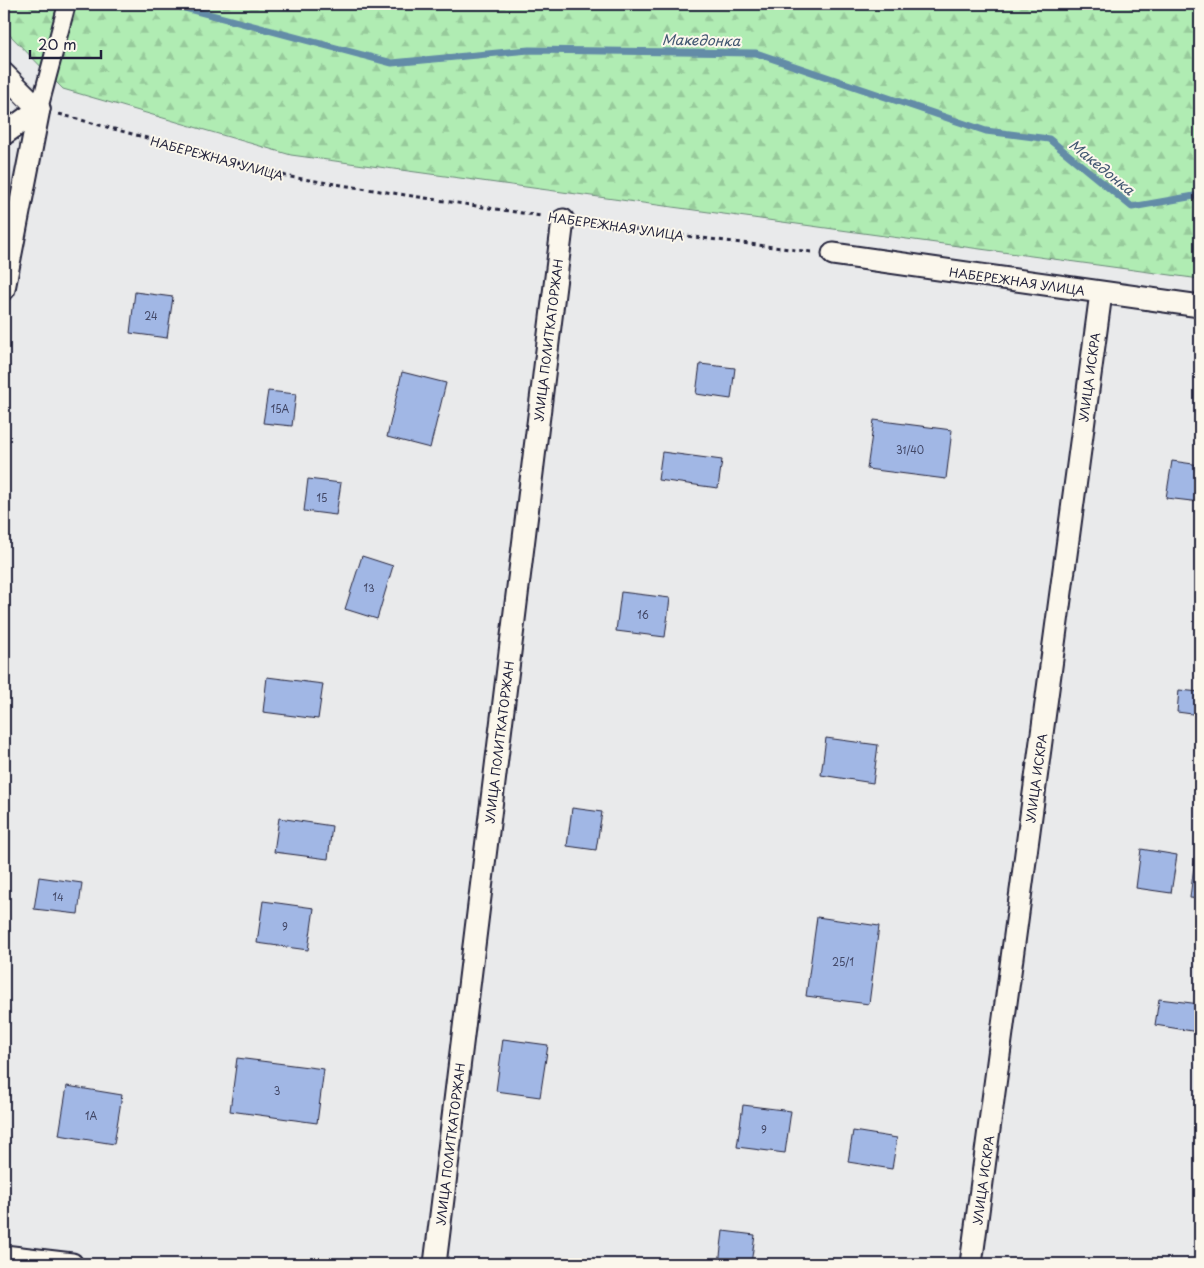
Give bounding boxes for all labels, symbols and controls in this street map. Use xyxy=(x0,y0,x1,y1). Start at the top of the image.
scale bar xyxy=(30,28,101,60)
water label: Македонка xyxy=(662,29,742,51)
text: 20 m xyxy=(38,32,77,55)
street label: НАБЕРЕЖНАЯ УЛИЦА xyxy=(148,132,286,184)
water label: Македонка xyxy=(1065,134,1140,201)
street label: НАБЕРЕЖНАЯ УЛИЦА xyxy=(547,208,685,244)
street label: УЛИЦА ПОЛИТКАТОРЖАН xyxy=(529,258,567,422)
street label: НАБЕРЕЖНАЯ УЛИЦА xyxy=(948,263,1086,299)
house number: 24 xyxy=(144,308,158,323)
street label: УЛИЦА ИСКРА xyxy=(1074,331,1104,423)
house number: 15А xyxy=(271,401,290,416)
house number: 31/40 xyxy=(896,442,924,457)
house number: 15 xyxy=(317,490,327,505)
house number: 13 xyxy=(363,580,375,595)
house number: 16 xyxy=(637,607,649,622)
street label: УЛИЦА ПОЛИТКАТОРЖАН xyxy=(480,660,518,824)
street label: УЛИЦА ИСКРА xyxy=(1021,732,1051,824)
house number: 14 xyxy=(52,889,64,904)
house number: 9 xyxy=(282,919,288,934)
house number: 25/1 xyxy=(832,954,854,969)
street label: УЛИЦА ПОЛИТКАТОРЖАН xyxy=(431,1062,469,1226)
house number: 3 xyxy=(274,1083,280,1098)
house number: 1А xyxy=(85,1108,97,1123)
house number: 9 xyxy=(761,1122,767,1137)
street label: УЛИЦА ИСКРА xyxy=(968,1134,998,1226)

